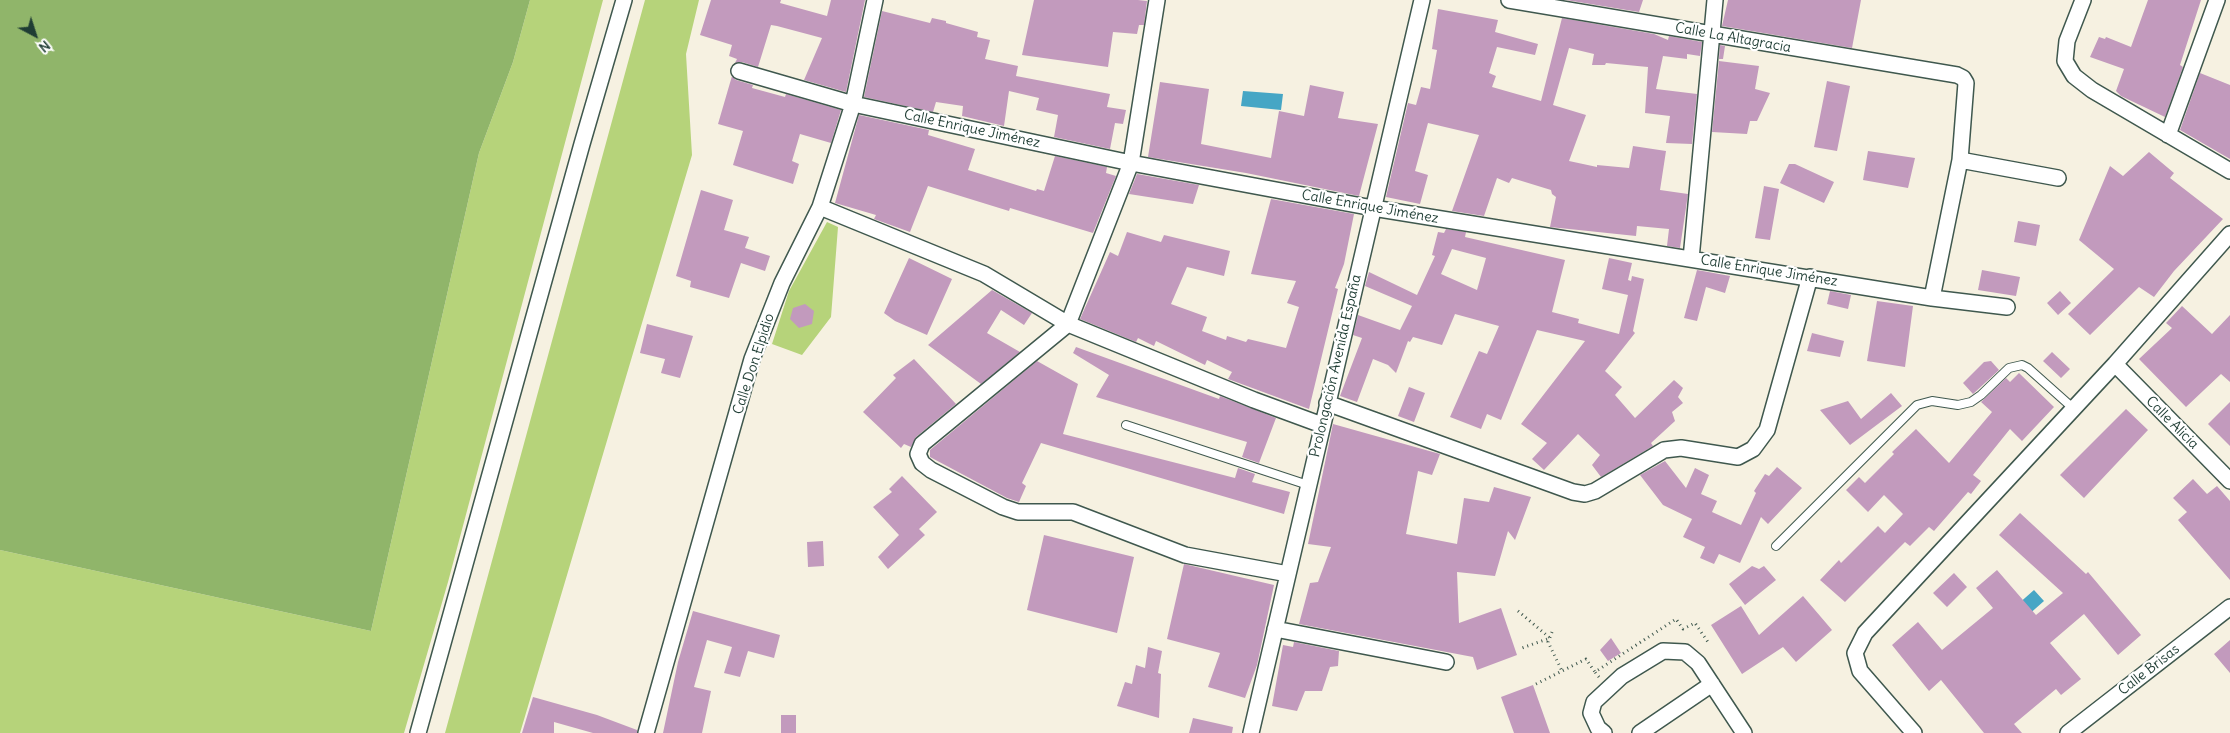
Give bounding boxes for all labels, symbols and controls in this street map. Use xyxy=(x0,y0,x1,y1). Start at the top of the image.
north arrow xyxy=(10,10,60,60)
street label: Calle La Altagracia xyxy=(1674,20,1792,56)
text: N xyxy=(35,36,54,56)
street label: Calle Enrique Jiménez xyxy=(902,106,1042,152)
street label: Calle Enrique Jiménez xyxy=(1300,187,1440,227)
street label: Calle Enrique Jiménez xyxy=(1699,252,1839,290)
street label: Prolongación Avenida España xyxy=(1307,273,1365,459)
street label: Calle Don Elpidio xyxy=(730,311,778,417)
street label: Calle Alicia xyxy=(2142,393,2202,453)
street label: Calle Brisas xyxy=(2115,641,2183,699)

